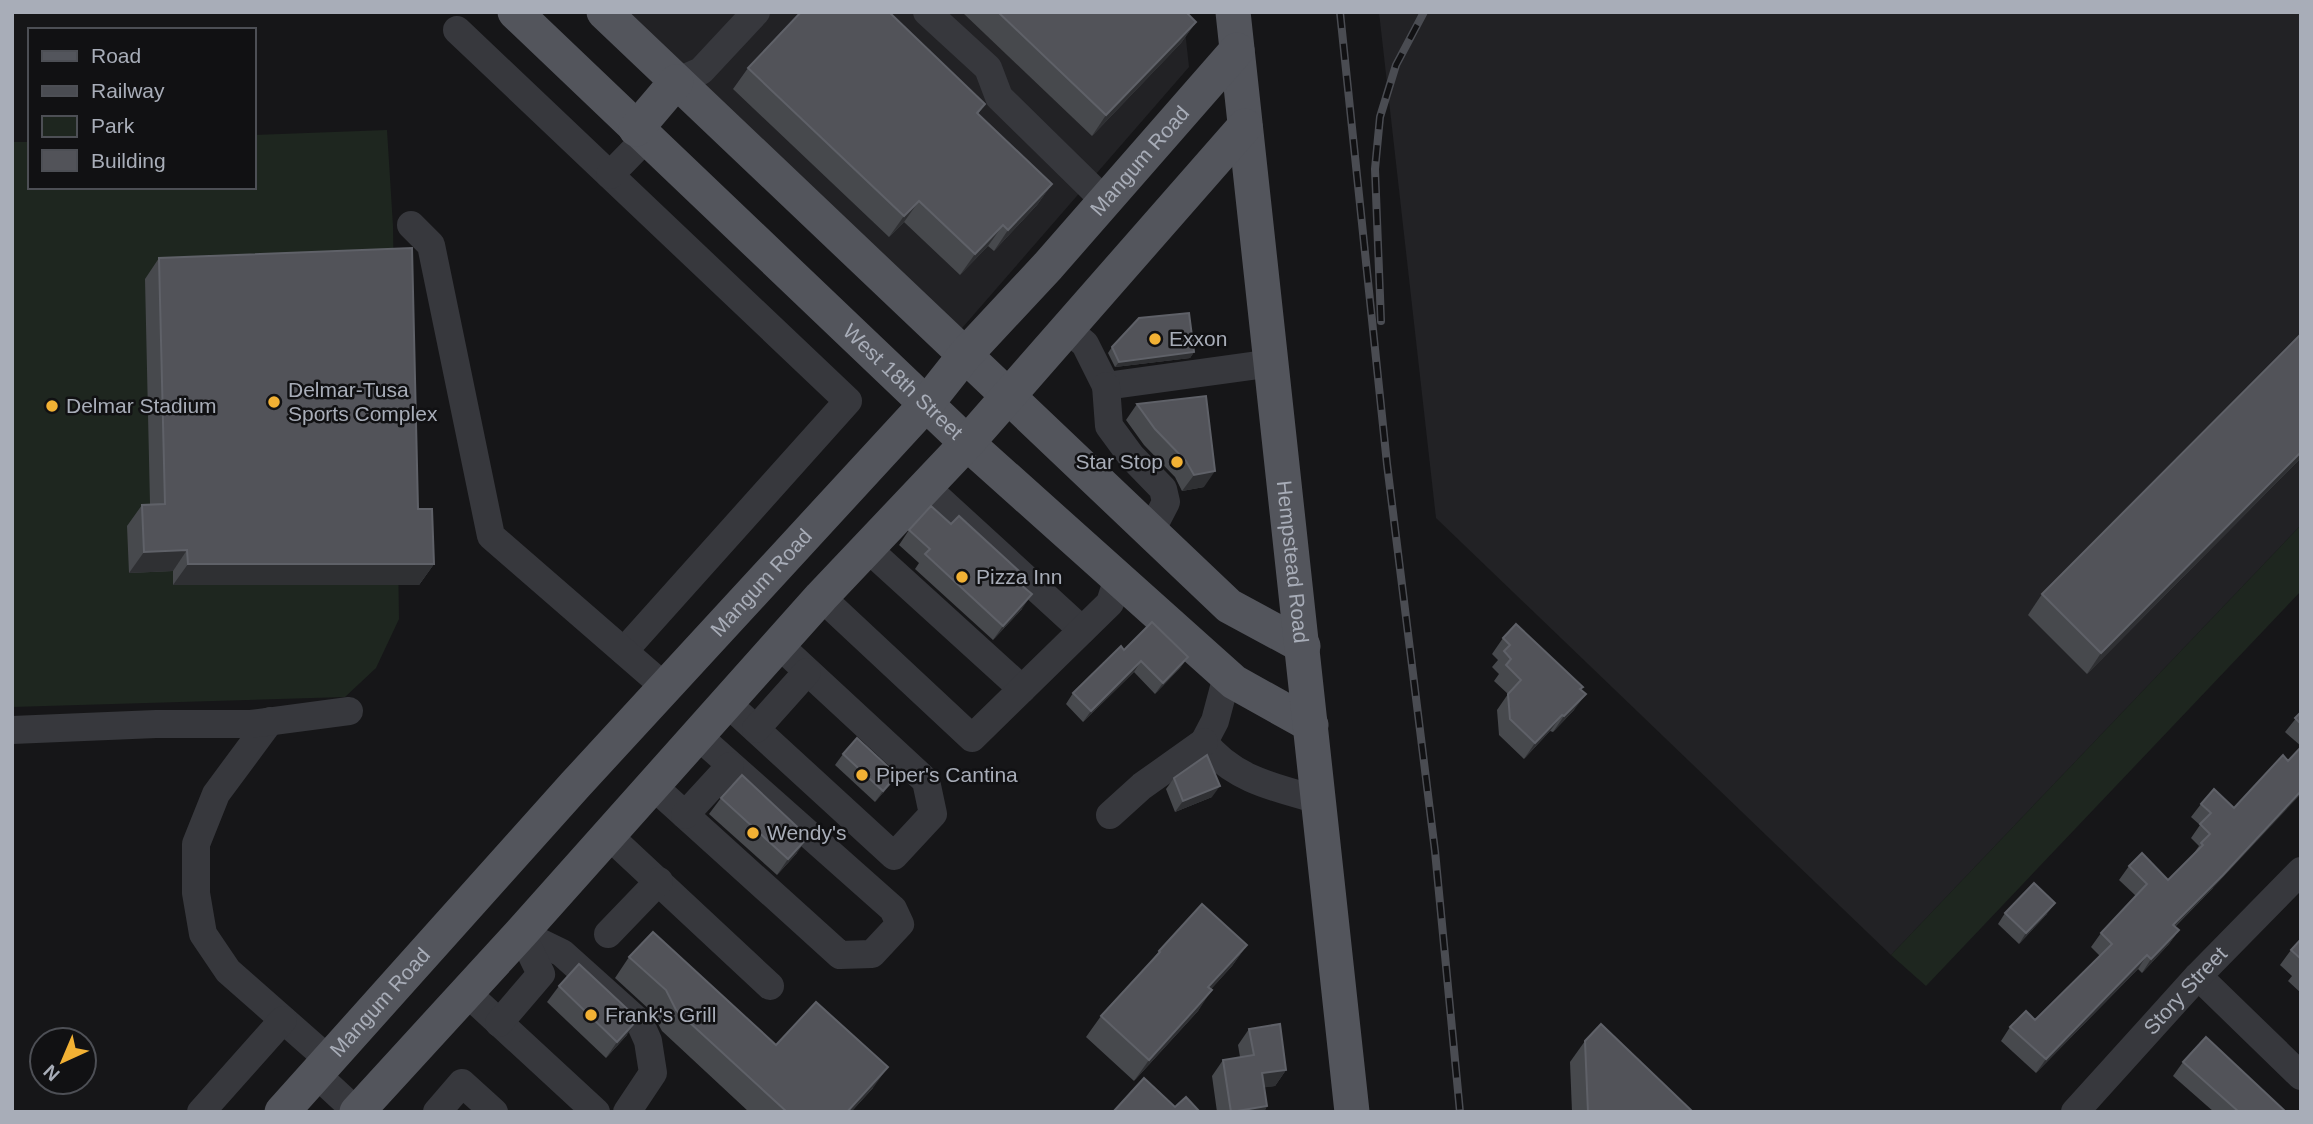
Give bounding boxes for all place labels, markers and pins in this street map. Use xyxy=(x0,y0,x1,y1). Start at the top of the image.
place label: Exxon xyxy=(1169,327,1227,350)
marker: Exxon xyxy=(1147,331,1163,347)
place label: Delmar-Tusa Sports Complex xyxy=(288,378,438,425)
place label: Delmar Stadium xyxy=(66,394,217,417)
marker: Delmar-Tusa Sports Complex xyxy=(266,394,282,410)
marker: Delmar Stadium xyxy=(44,398,60,414)
place label: Star Stop xyxy=(1075,450,1163,473)
marker: Star Stop xyxy=(1169,454,1185,470)
place label: Pizza Inn xyxy=(976,565,1062,588)
marker: Pizza Inn xyxy=(954,569,970,585)
place label: Piper's Cantina xyxy=(876,763,1018,786)
marker: Piper's Cantina xyxy=(854,767,870,783)
place label: Wendy's xyxy=(767,821,847,844)
marker: Wendy's xyxy=(745,825,761,841)
place label: Frank's Grill xyxy=(605,1003,716,1026)
marker: Frank's Grill xyxy=(583,1007,599,1023)

